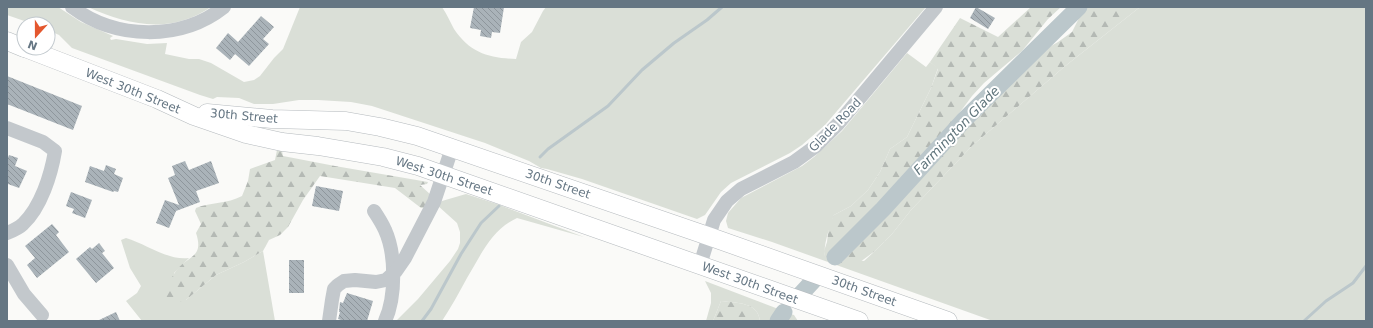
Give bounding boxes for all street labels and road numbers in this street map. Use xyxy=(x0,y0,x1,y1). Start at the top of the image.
street label: West 30th Street xyxy=(83,66,183,117)
street label: Glade Road xyxy=(806,95,864,155)
street label: 30th Street xyxy=(210,106,279,126)
street label: West 30th Street xyxy=(394,154,495,198)
street label: 30th Street xyxy=(524,166,593,202)
street label: West 30th Street xyxy=(700,259,800,307)
street label: 30th Street xyxy=(830,273,899,309)

